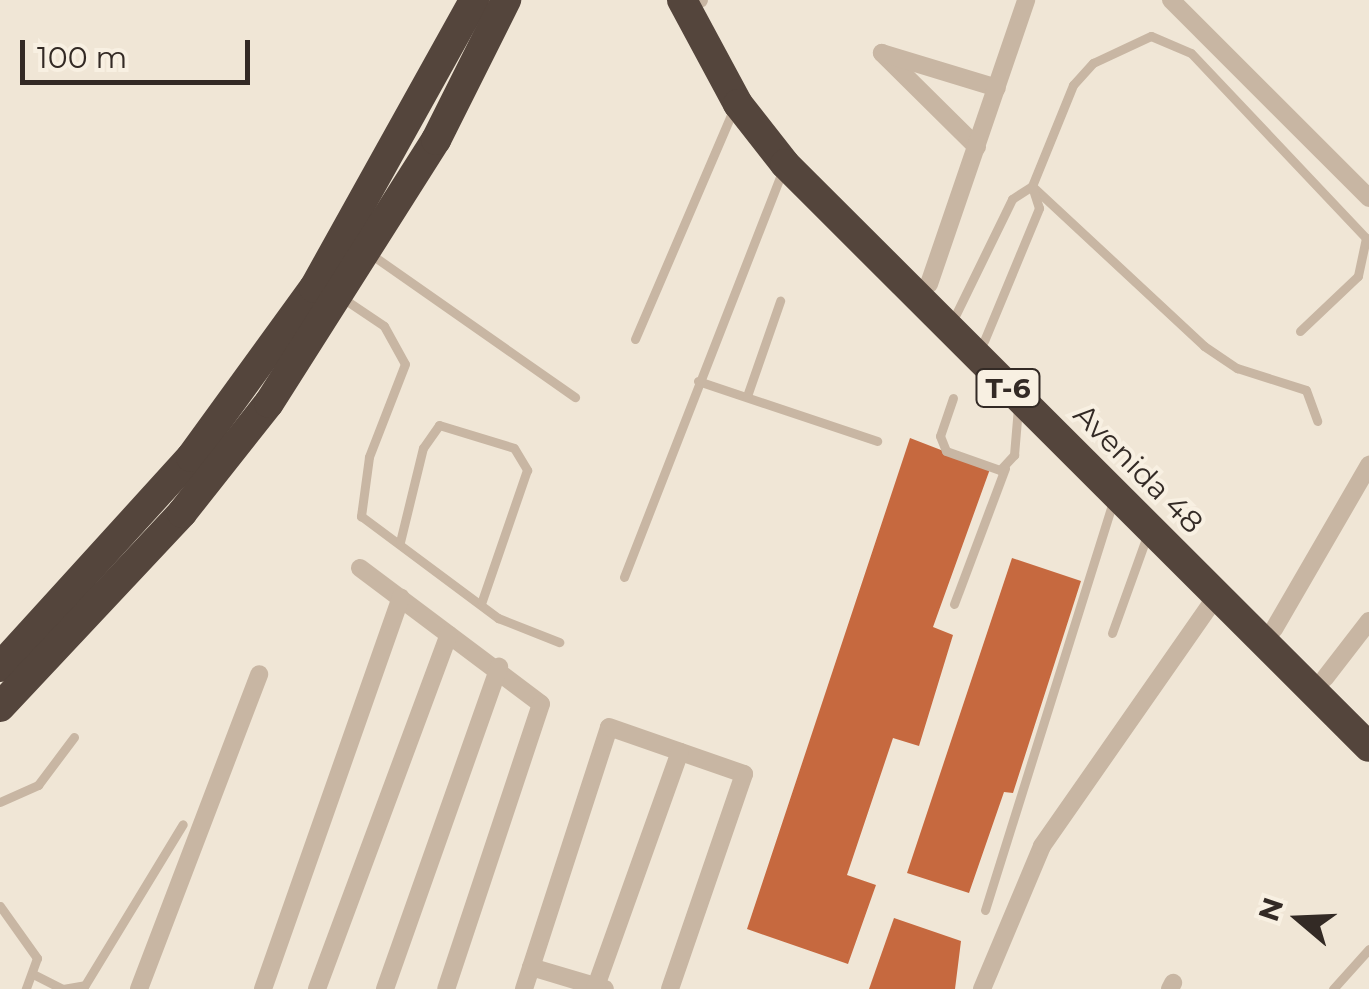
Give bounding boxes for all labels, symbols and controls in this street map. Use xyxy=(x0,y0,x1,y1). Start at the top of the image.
scale bar xyxy=(25,20,255,82)
text: 100 m xyxy=(37,39,127,76)
road number: T-6 xyxy=(973,365,1043,411)
street label: Avenida 48 xyxy=(1066,397,1210,541)
north arrow xyxy=(1249,869,1349,969)
text: N xyxy=(1251,893,1290,925)

